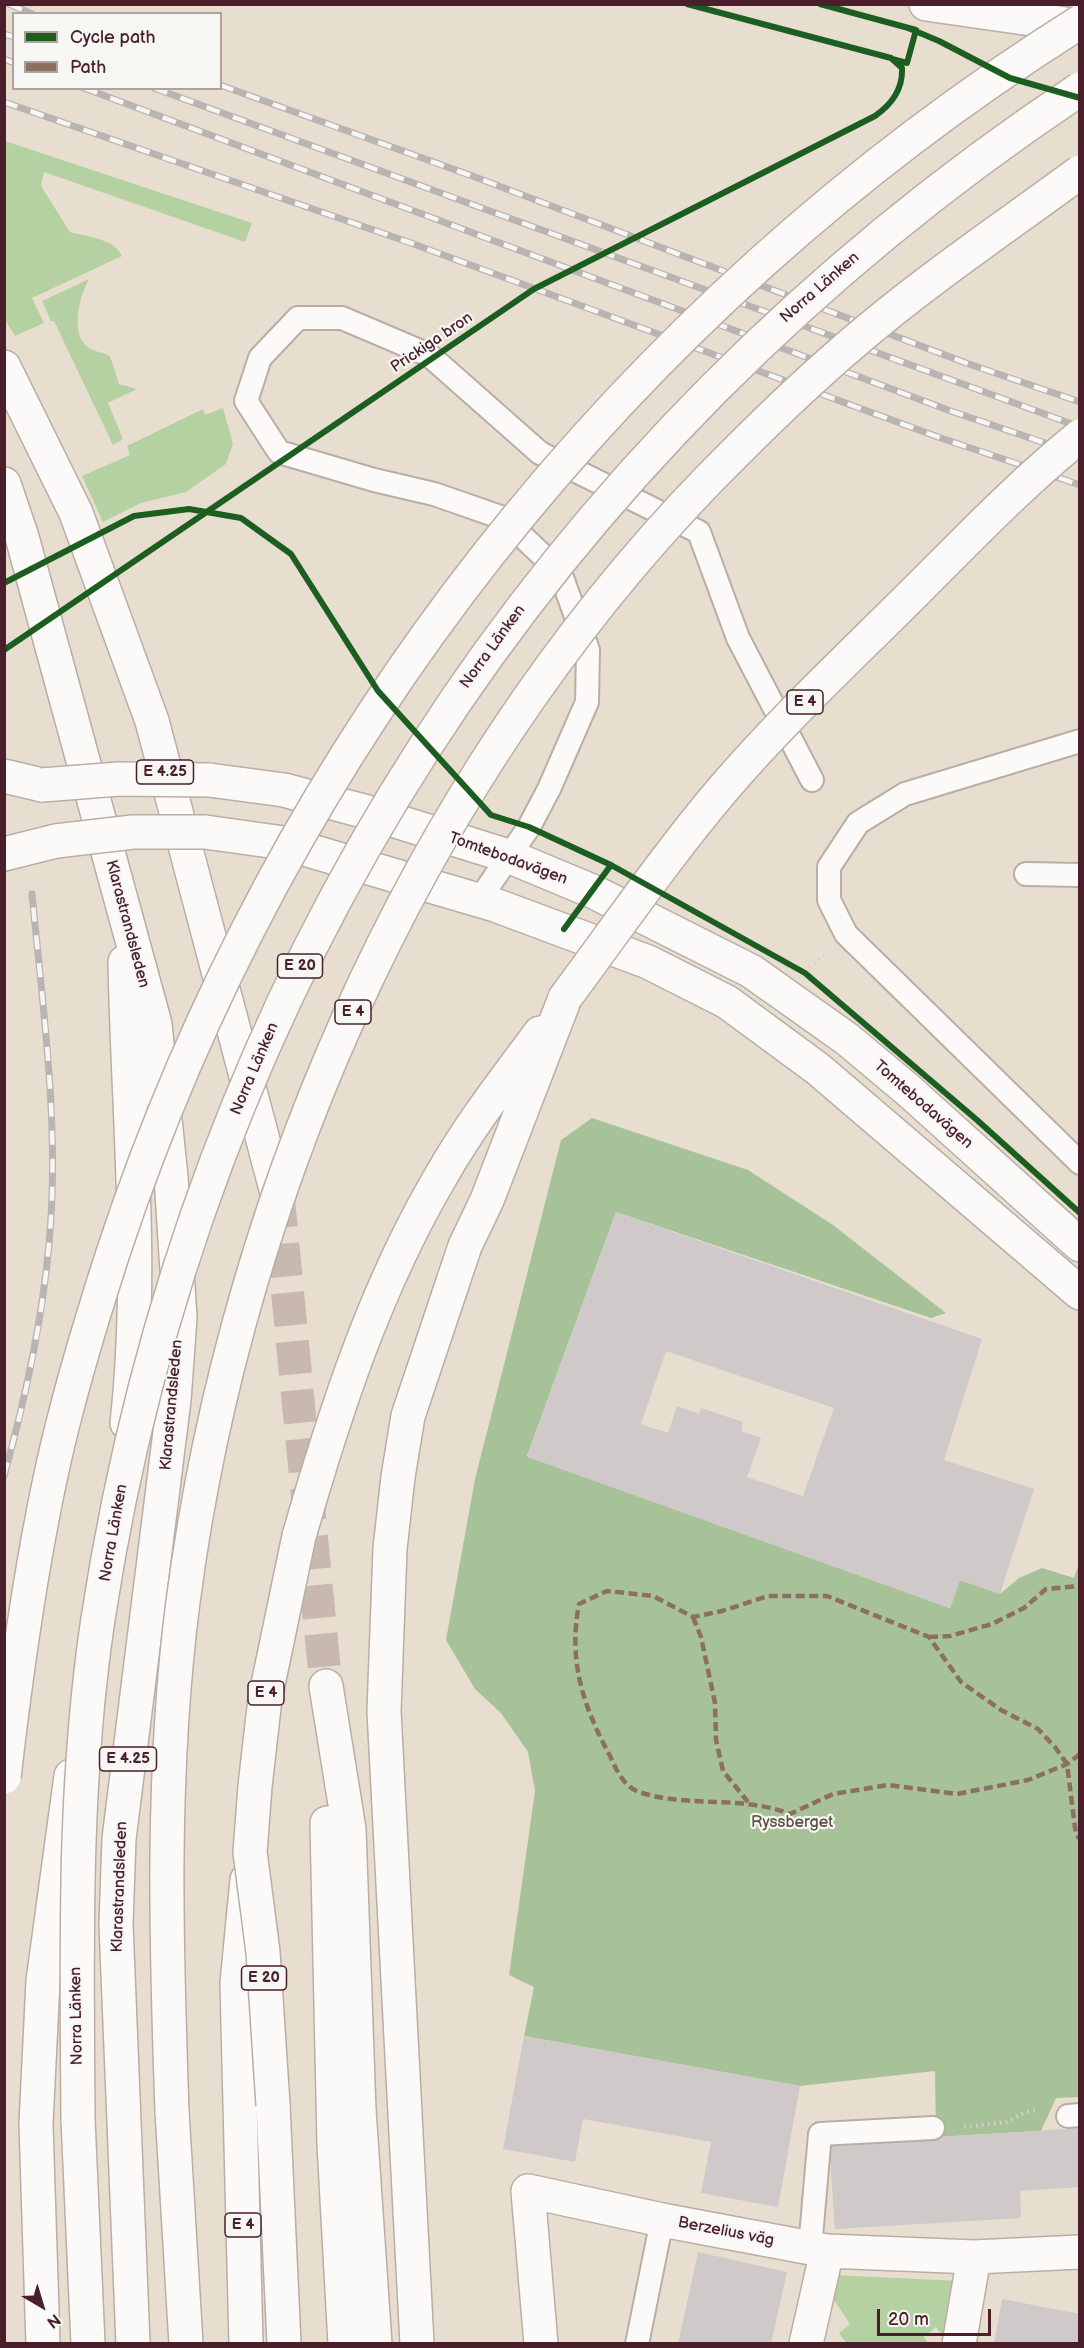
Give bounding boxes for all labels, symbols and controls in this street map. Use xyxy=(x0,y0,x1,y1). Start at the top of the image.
legend xyxy=(12,12,222,90)
text: Cycle path xyxy=(70,27,156,48)
text: Path xyxy=(70,57,106,78)
street label: Norra Länken xyxy=(776,248,864,328)
street label: Prickiga bron xyxy=(387,309,477,377)
street label: Norra Länken xyxy=(456,601,530,693)
road number: E 4 xyxy=(787,690,823,714)
road number: E 4.25 xyxy=(136,760,194,784)
street label: Tomtebodavägen xyxy=(446,829,570,889)
street label: Klarastrandsleden xyxy=(101,858,153,990)
road number: E 20 xyxy=(278,954,322,978)
road number: E 4 xyxy=(335,1000,371,1024)
street label: Norra Länken xyxy=(227,1020,283,1118)
street label: Tomtebodavägen xyxy=(870,1057,976,1153)
street label: Klarastrandsleden xyxy=(157,1339,187,1471)
street label: Norra Länken xyxy=(96,1483,132,1583)
road number: E 4 xyxy=(248,1681,284,1705)
road number: E 4.25 xyxy=(100,1747,156,1771)
park label: Ryssberget xyxy=(751,1813,833,1833)
street label: Klarastrandsleden xyxy=(108,1821,132,1953)
road number: E 20 xyxy=(242,1966,286,1990)
street label: Norra Länken xyxy=(67,1967,87,2065)
road number: E 4 xyxy=(225,2213,261,2237)
street label: Berzelius väg xyxy=(676,2213,776,2251)
north arrow xyxy=(12,2276,72,2336)
scale bar xyxy=(880,2297,994,2335)
text: N xyxy=(43,2309,64,2332)
text: 20 m xyxy=(888,2309,929,2330)

